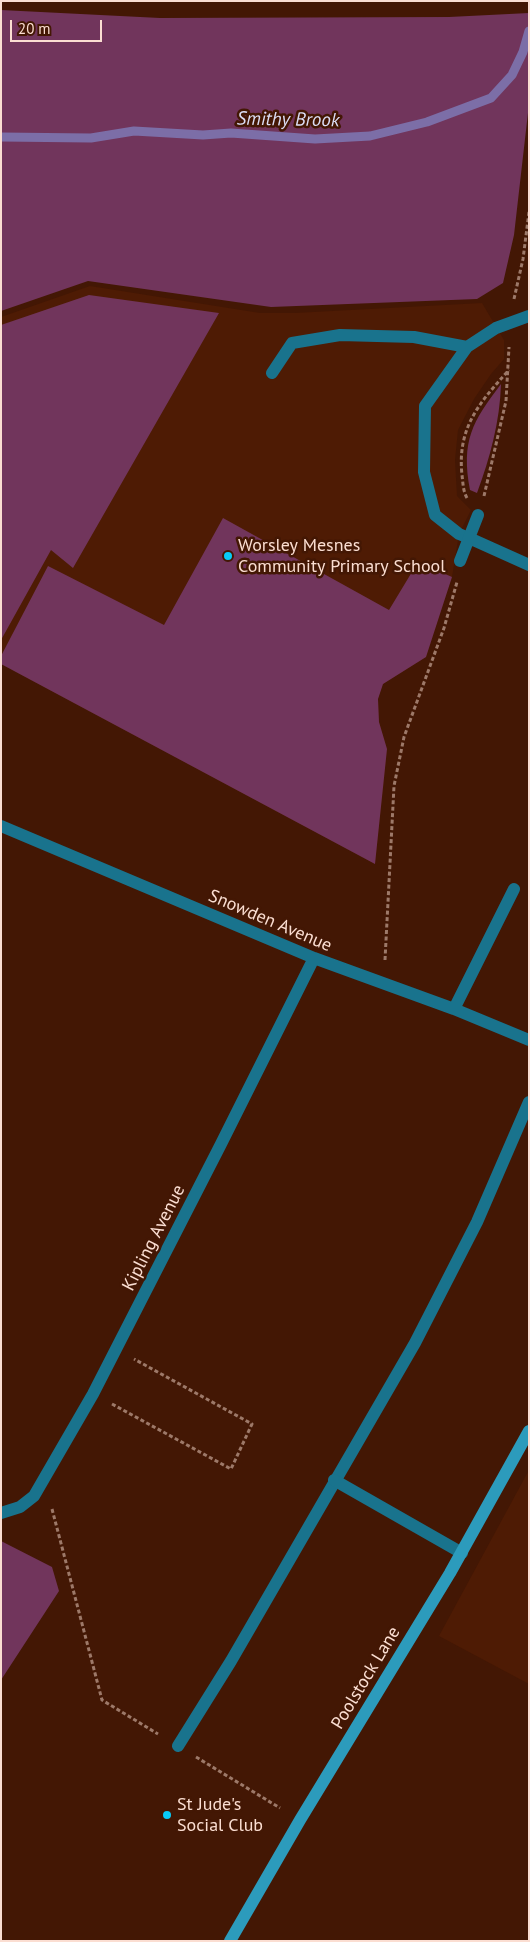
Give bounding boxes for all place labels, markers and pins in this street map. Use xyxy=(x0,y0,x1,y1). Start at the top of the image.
place label: Worsley Mesnes Community Primary School xyxy=(238,535,446,578)
marker: Worsley Mesnes Community Primary School xyxy=(222,550,234,562)
place label: St Jude's Social Club xyxy=(177,1794,263,1836)
marker: St Jude's Social Club xyxy=(161,1809,173,1821)

